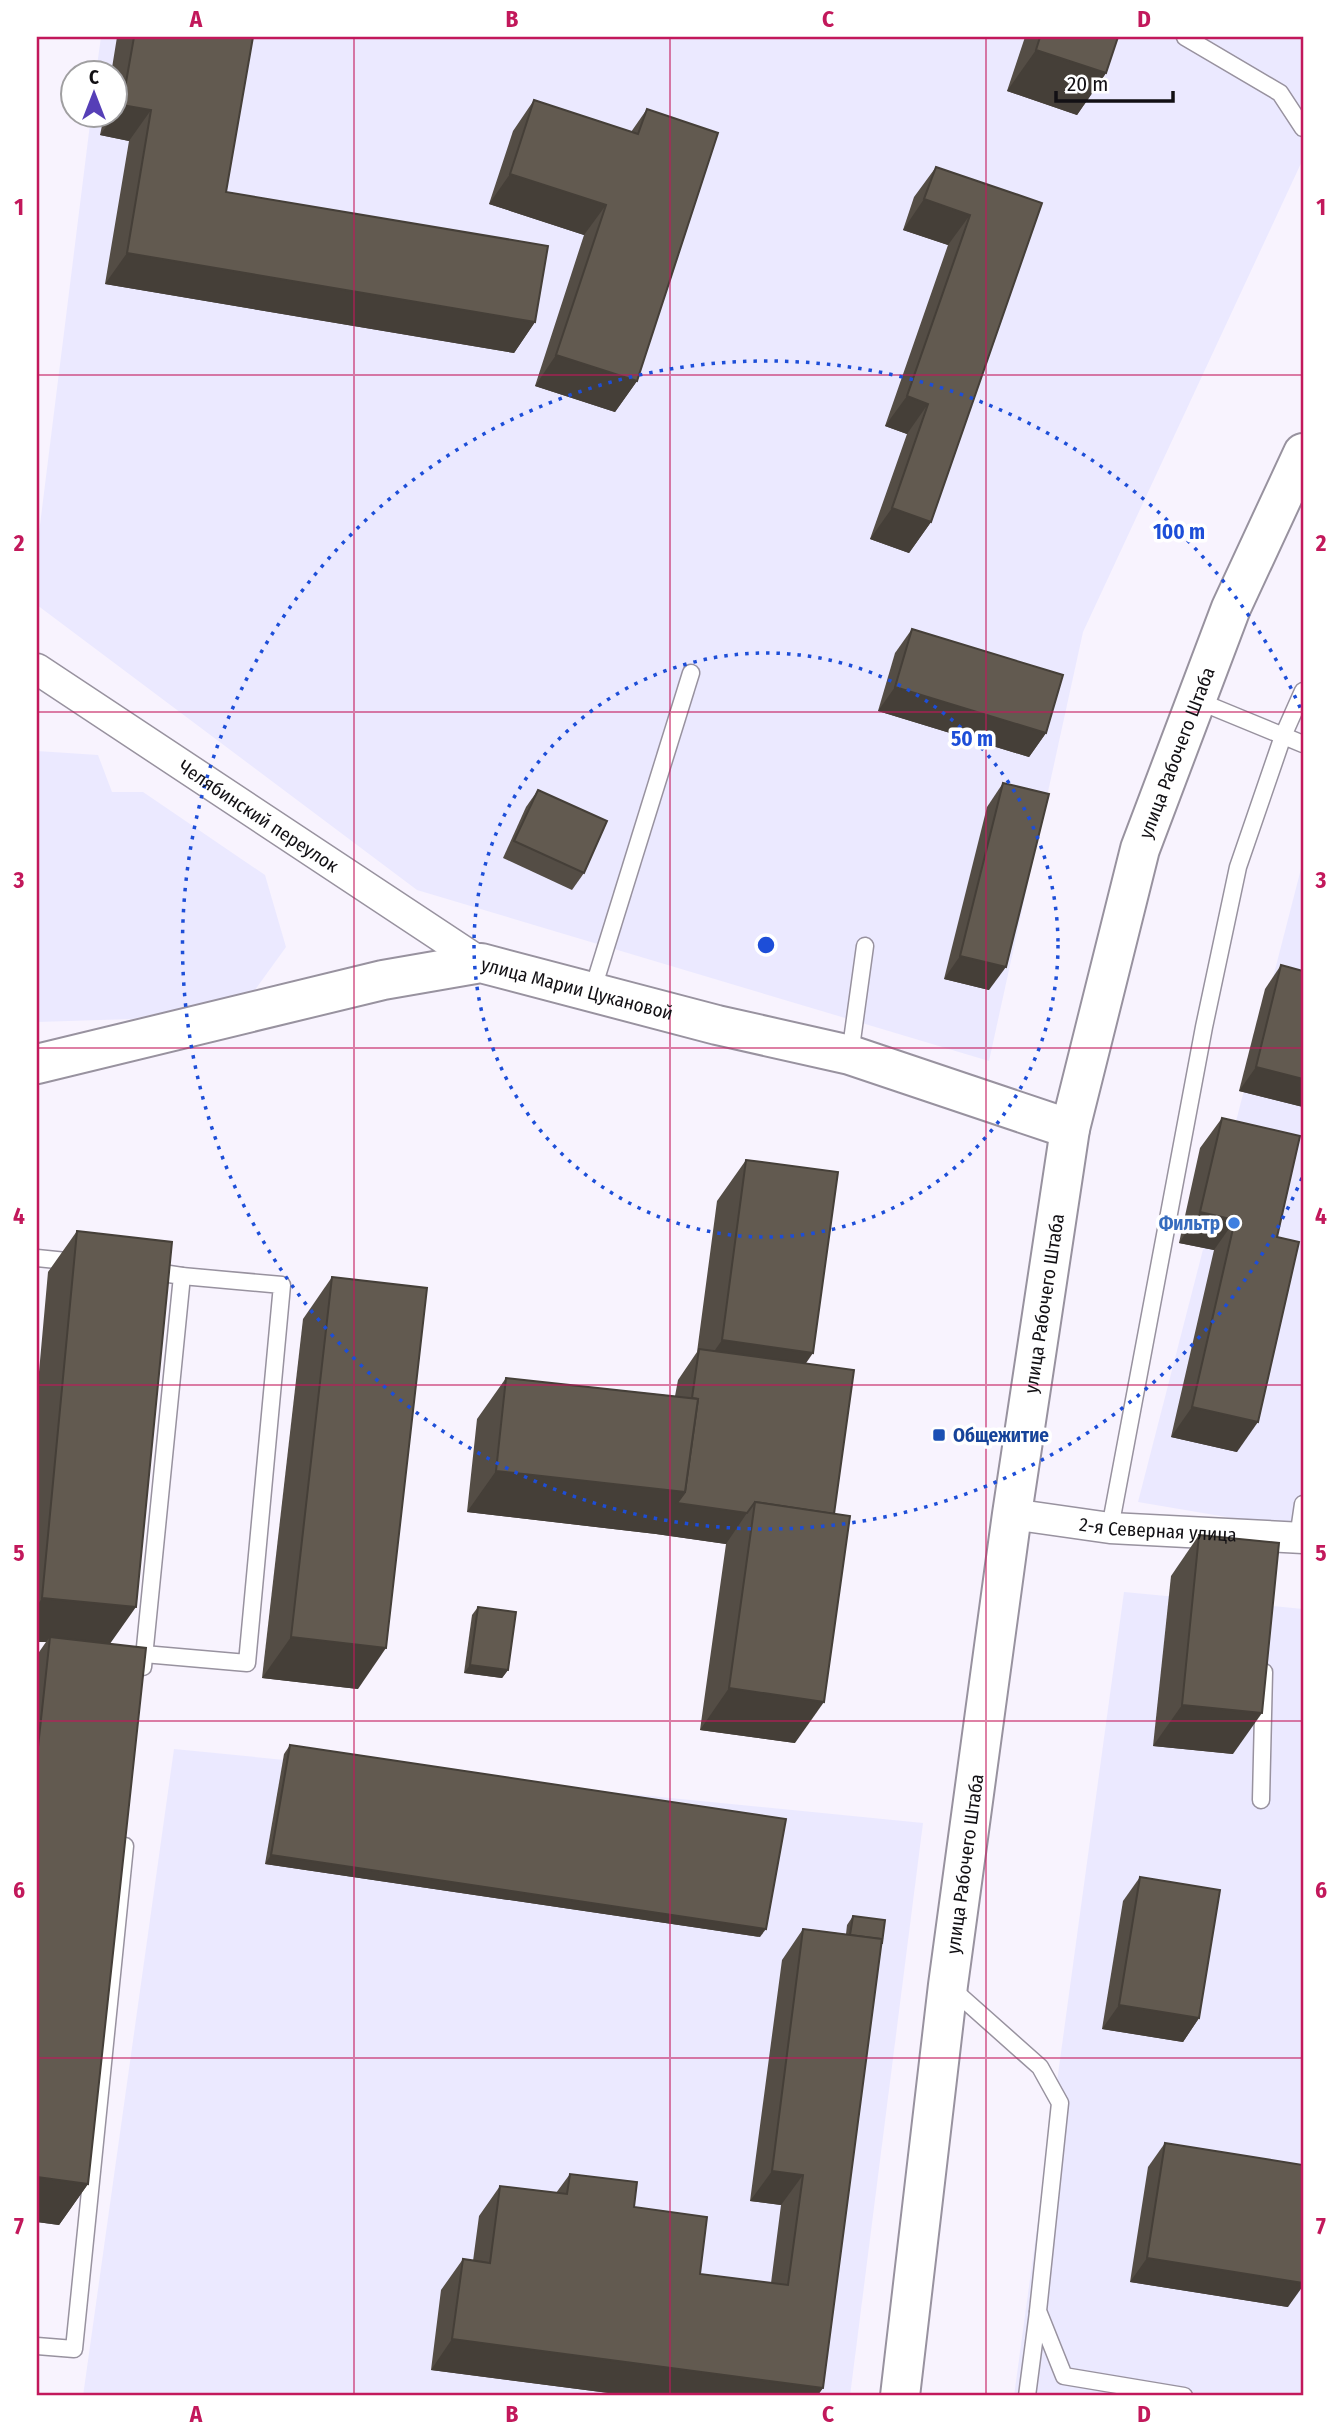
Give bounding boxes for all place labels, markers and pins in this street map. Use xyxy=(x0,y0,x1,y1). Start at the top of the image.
centre of rings xyxy=(754,933,778,957)
place label: Фильтр xyxy=(1159,1212,1220,1235)
marker: Фильтр xyxy=(1226,1215,1242,1231)
place label: Общежитие xyxy=(953,1424,1049,1447)
marker: Общежитие xyxy=(931,1427,947,1443)

